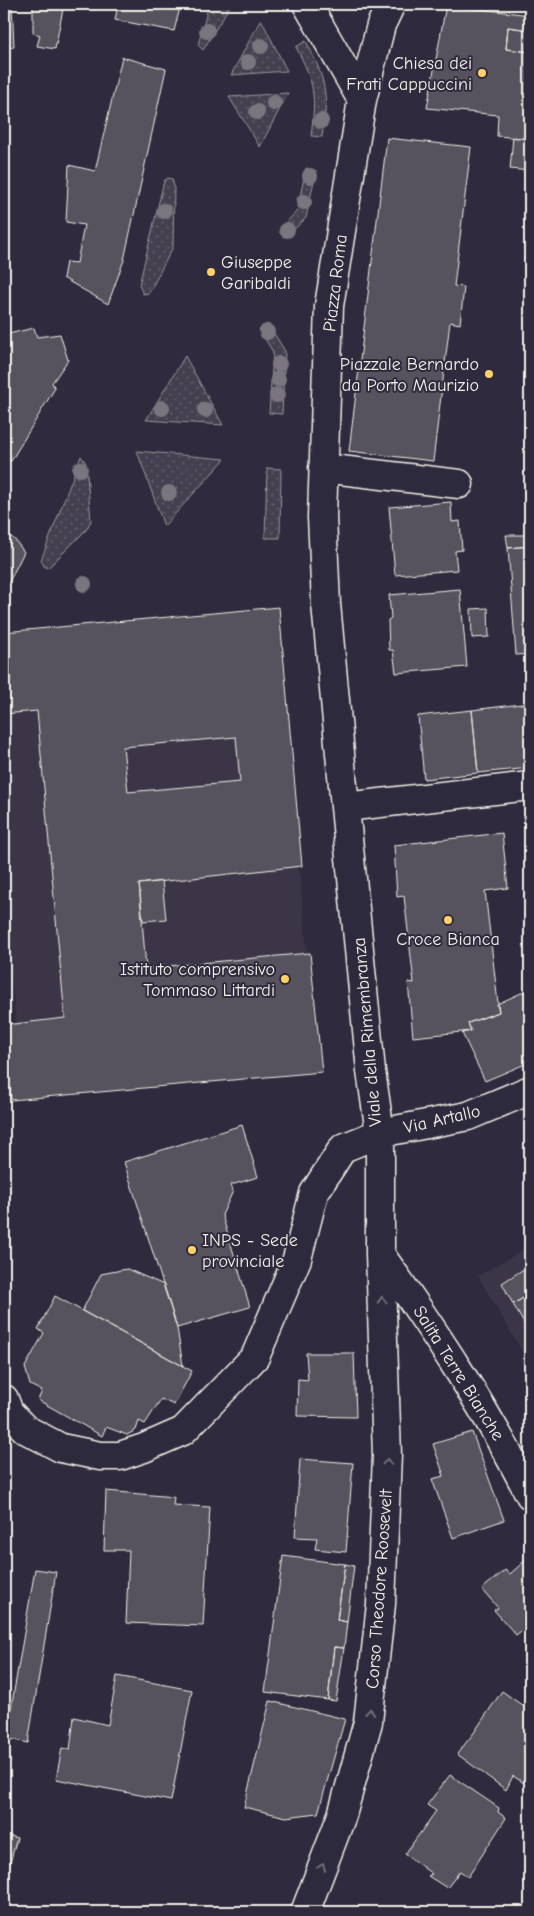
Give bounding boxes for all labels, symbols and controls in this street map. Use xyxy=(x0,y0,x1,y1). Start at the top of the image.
place label: Chiesa dei Frati Cappuccini xyxy=(346,53,472,95)
marker: Chiesa dei Frati Cappuccini xyxy=(476,67,488,79)
street label: Piazza Roma xyxy=(319,233,352,333)
place label: Giuseppe Garibaldi xyxy=(221,252,292,294)
marker: Giuseppe Garibaldi xyxy=(205,266,217,278)
place label: Piazzale Bernardo da Porto Maurizio xyxy=(340,354,479,396)
marker: Piazzale Bernardo da Porto Maurizio xyxy=(483,368,495,380)
marker: Croce Bianca xyxy=(442,914,454,926)
place label: Croce Bianca xyxy=(396,929,500,950)
street label: Viale della Rimembranza xyxy=(349,937,386,1127)
place label: Istituto comprensivo Tommaso Littardi xyxy=(120,959,275,1001)
marker: Istituto comprensivo Tommaso Littardi xyxy=(279,973,291,985)
street label: Via Artallo xyxy=(402,1100,482,1138)
place label: INPS - Sede provinciale xyxy=(202,1230,298,1272)
marker: INPS - Sede provinciale xyxy=(186,1244,198,1256)
one-way arrow xyxy=(377,1296,387,1304)
street label: Salita Terre Bianche xyxy=(409,1302,509,1445)
one-way arrow xyxy=(382,1458,392,1466)
street label: Corso Theodore Roosevelt xyxy=(362,1488,397,1690)
one-way arrow xyxy=(364,1707,375,1715)
one-way arrow xyxy=(316,1863,326,1872)

